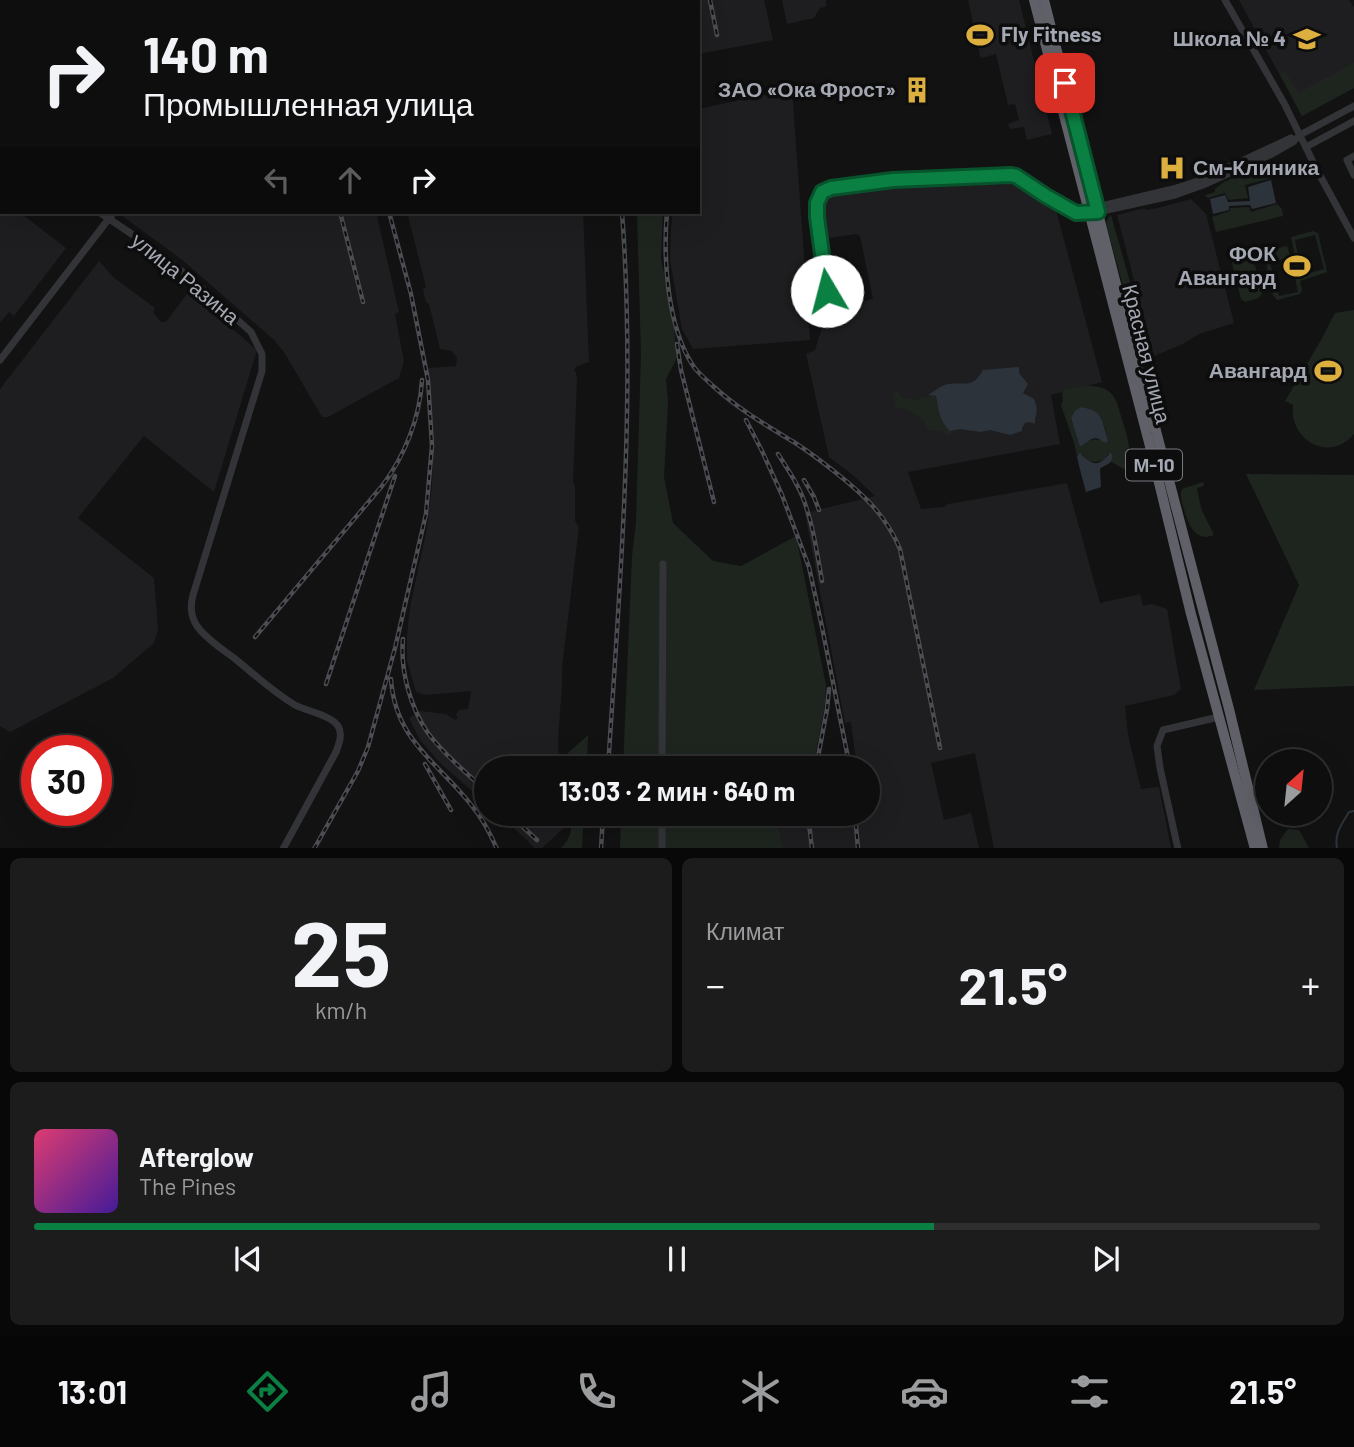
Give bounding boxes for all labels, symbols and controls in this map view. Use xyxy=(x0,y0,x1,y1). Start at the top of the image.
sports icon: Fly Fitness xyxy=(965,20,995,50)
place label: Fly Fitness xyxy=(1001,21,1101,46)
text: 140 m xyxy=(143,24,269,83)
school or university icon: Школа № 4 xyxy=(1292,24,1322,54)
place label: Школа № 4 xyxy=(1173,25,1286,50)
icon: right xyxy=(28,28,119,119)
pin xyxy=(1035,53,1095,113)
icon: arrive xyxy=(1046,64,1084,102)
building icon: ЗАО «Ока Фрост» xyxy=(902,75,932,105)
place label: ЗАО «Ока Фрост» xyxy=(718,76,896,101)
text: Промышленная улица xyxy=(143,84,474,122)
hospital icon: См-Клиника xyxy=(1157,153,1187,183)
place label: См-Клиника xyxy=(1193,154,1319,179)
icon: left xyxy=(258,161,296,199)
icon: ahead xyxy=(331,161,369,199)
icon: right xyxy=(404,161,442,199)
street label: улица Разина xyxy=(127,227,245,329)
place label: ФОК Авангард xyxy=(1178,240,1276,289)
sports icon: ФОК Авангард xyxy=(1282,251,1312,281)
position arrow xyxy=(790,254,864,328)
street label: Красная улица xyxy=(1118,281,1177,426)
sports icon: Авангард xyxy=(1313,356,1343,386)
place label: Авангард xyxy=(1209,357,1307,382)
road number: М-10 xyxy=(1126,450,1182,480)
speed limit sign: 30 xyxy=(21,735,112,826)
north arrow xyxy=(1255,749,1332,826)
map controls xyxy=(1255,749,1332,826)
text: 13:03 · 2 мин · 640 m xyxy=(559,775,795,806)
text: 25 xyxy=(291,896,391,1005)
text: Климат xyxy=(706,917,784,945)
text: 21.5° xyxy=(959,953,1067,1015)
text: − xyxy=(706,961,725,1007)
text: + xyxy=(1301,961,1320,1007)
text: km/h xyxy=(315,996,367,1024)
text: Afterglow xyxy=(139,1141,254,1172)
text: The Pines xyxy=(139,1172,236,1200)
icon: previous xyxy=(229,1240,267,1278)
icon: pause xyxy=(658,1240,696,1278)
icon: next xyxy=(1087,1240,1125,1278)
icon: directions xyxy=(243,1367,292,1416)
icon: music xyxy=(407,1367,456,1416)
icon: phone xyxy=(572,1367,621,1416)
icon: climate xyxy=(736,1367,785,1416)
icon: car xyxy=(900,1367,949,1416)
icon: filters xyxy=(1065,1367,1114,1416)
text: 13:01 xyxy=(58,1372,127,1410)
text: 21.5° xyxy=(1229,1372,1296,1410)

